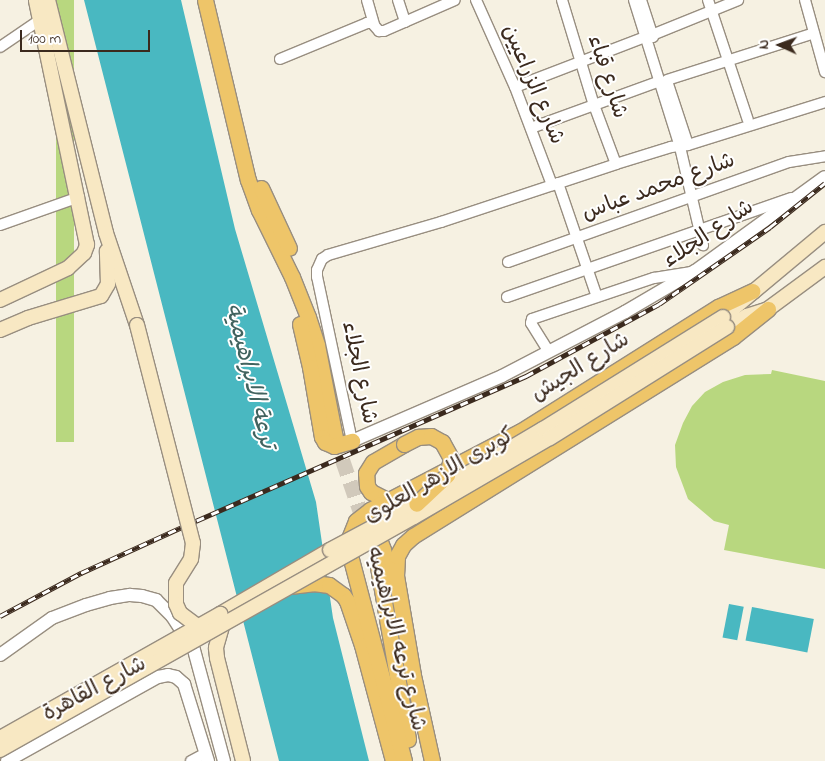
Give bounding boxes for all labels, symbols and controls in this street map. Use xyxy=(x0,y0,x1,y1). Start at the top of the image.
scale bar xyxy=(22,20,152,52)
north arrow xyxy=(755,20,805,70)
street label: شارع الزراعيين xyxy=(495,21,569,149)
text: 100 m xyxy=(28,28,61,50)
street label: شارع قباء xyxy=(580,32,632,122)
text: N xyxy=(754,39,775,50)
street label: شارع محمد عباس xyxy=(579,148,739,228)
street label: شارع الجلاء xyxy=(658,195,760,275)
water label: ترعة الابراهيمية xyxy=(217,301,281,451)
street label: شارع الجلاء xyxy=(334,319,382,427)
street label: شارع الجيش xyxy=(527,327,635,409)
street label: كوبرى الازهر العلوى xyxy=(360,423,520,531)
street label: شارع ترعه الابراهيميه xyxy=(359,544,431,734)
street label: شارع القاهرة xyxy=(39,652,151,728)

